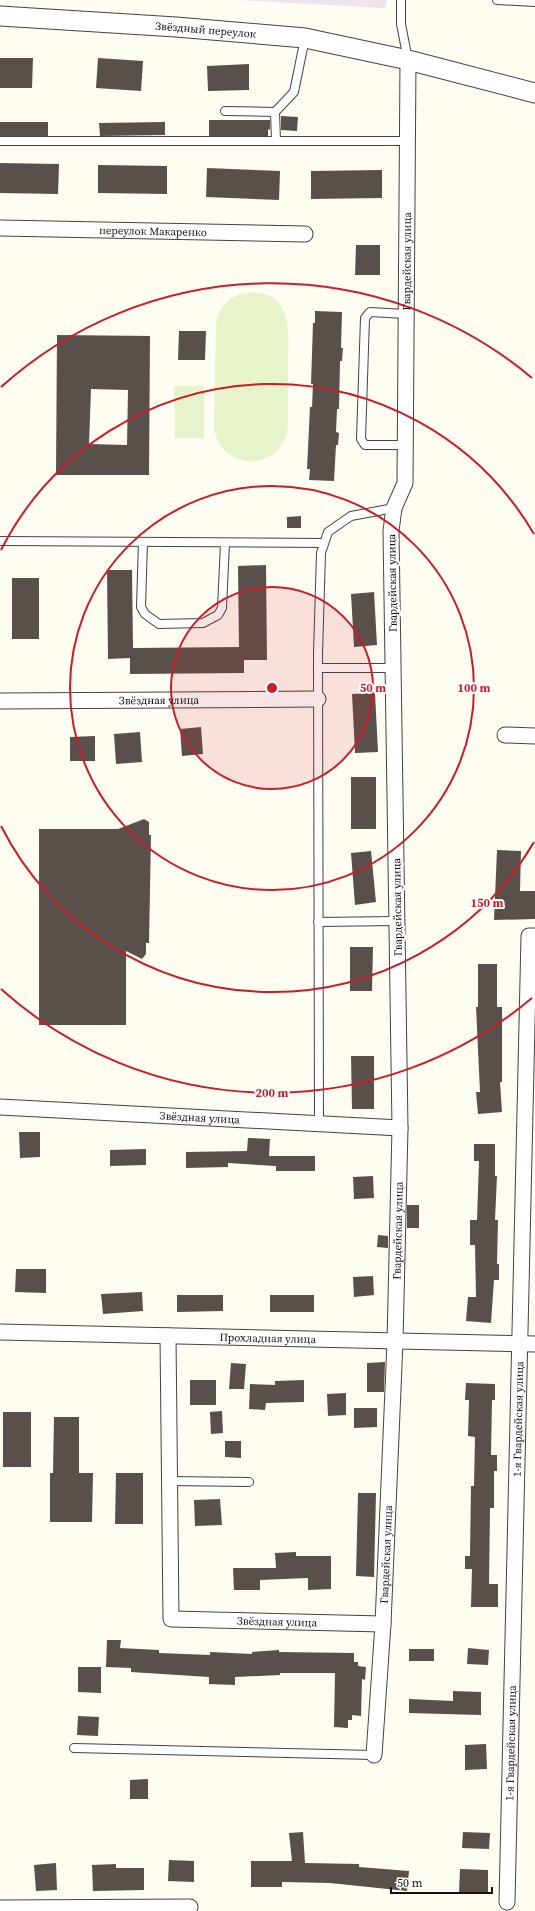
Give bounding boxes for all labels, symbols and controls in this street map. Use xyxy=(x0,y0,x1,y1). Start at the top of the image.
street label: Звёздный переулок xyxy=(155,19,256,42)
street label: Гвардейская улица xyxy=(399,212,415,310)
street label: переулок Макаренко xyxy=(99,223,207,240)
street label: Гвардейская улица xyxy=(384,533,401,632)
text: 50 m xyxy=(360,680,386,696)
text: 100 m xyxy=(458,680,491,696)
centre of rings xyxy=(265,681,279,695)
street label: Звёздная улица xyxy=(119,693,200,708)
street label: Гвардейская улица xyxy=(389,857,406,956)
text: 150 m xyxy=(471,895,504,911)
text: 200 m xyxy=(256,1085,289,1101)
street label: Звёздная улица xyxy=(159,1108,241,1128)
street label: Гвардейская улица xyxy=(389,1181,407,1280)
street label: Прохладная улица xyxy=(220,1330,317,1347)
street label: 1-я Гвардейская улица xyxy=(510,1361,527,1477)
street label: Гвардейская улица xyxy=(377,1505,396,1604)
street label: Звёздная улица xyxy=(237,1614,318,1630)
street label: 1-я Гвардейская улица xyxy=(502,1685,520,1801)
scale bar xyxy=(391,1869,492,1895)
text: 50 m xyxy=(397,1875,423,1891)

